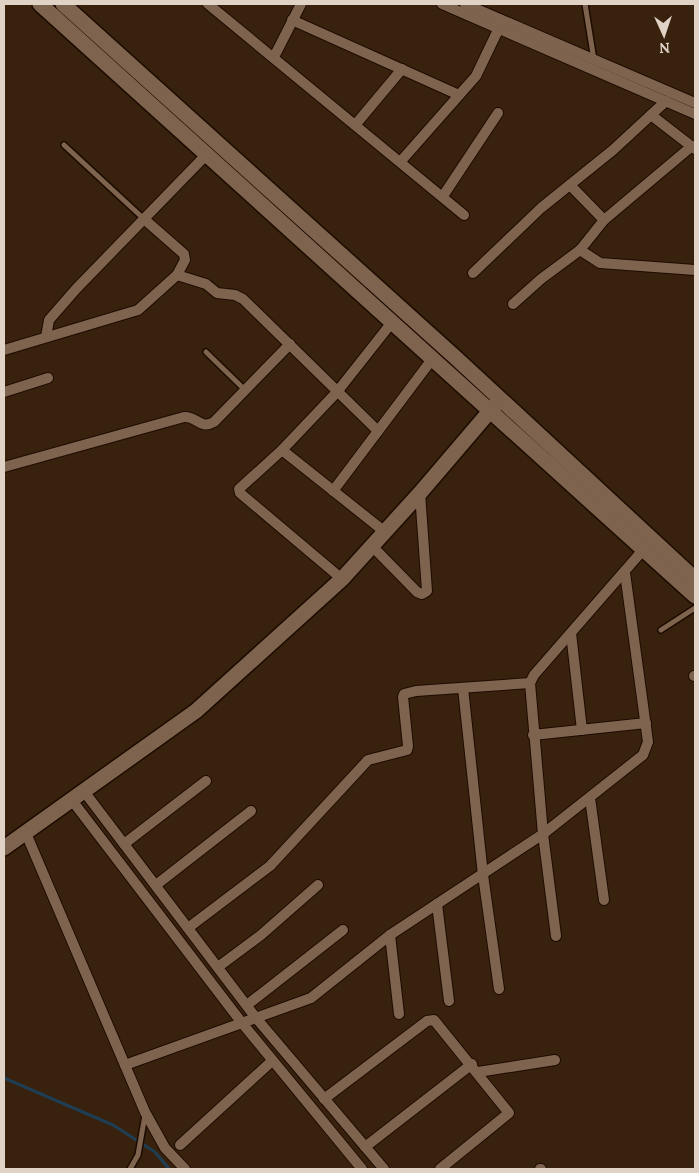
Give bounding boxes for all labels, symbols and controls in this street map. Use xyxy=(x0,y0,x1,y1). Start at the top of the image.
north arrow xyxy=(639,10,689,60)
text: N xyxy=(659,39,671,57)

